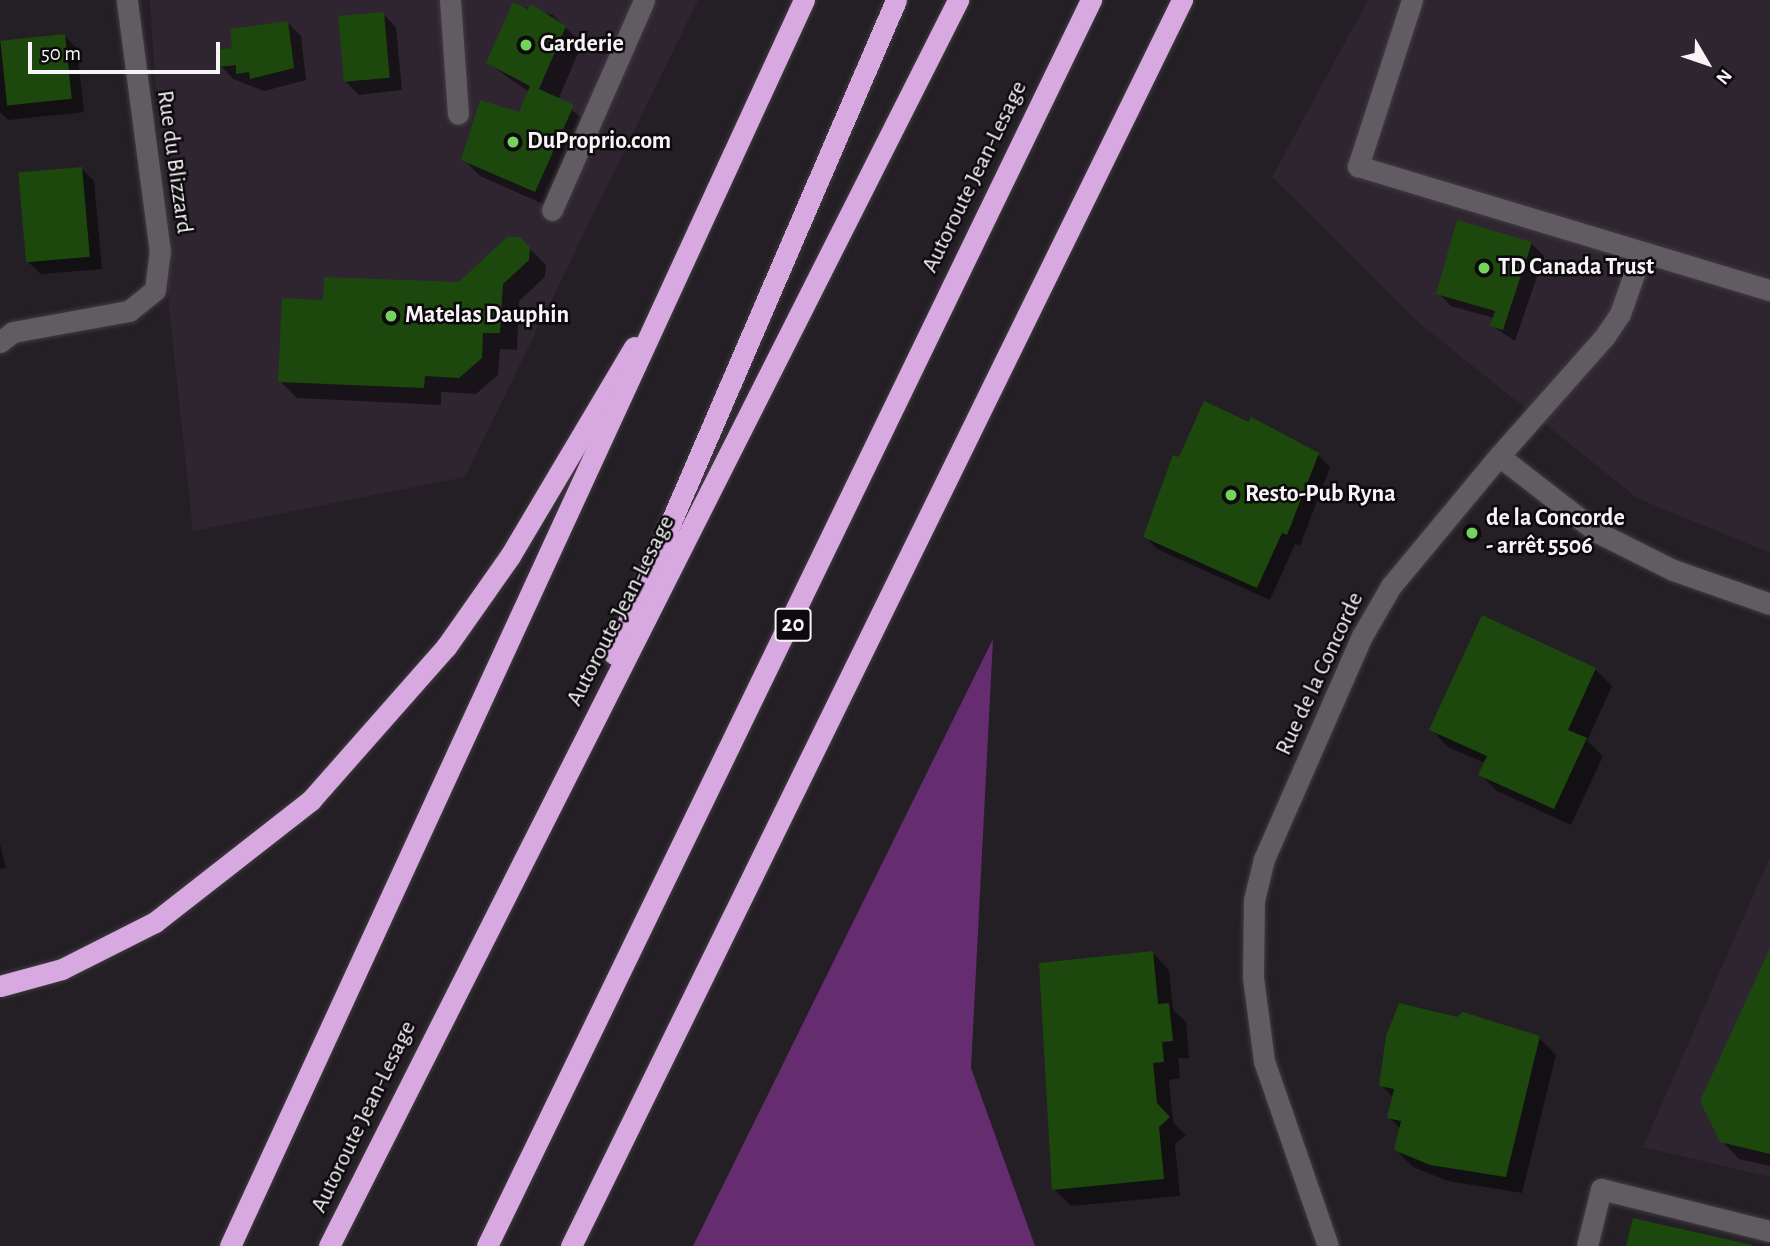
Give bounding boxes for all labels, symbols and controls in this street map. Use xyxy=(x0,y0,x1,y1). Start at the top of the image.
scale bar xyxy=(32,28,224,72)
north arrow xyxy=(1672,28,1742,98)
place label: Garderie xyxy=(540,31,624,59)
marker: Garderie xyxy=(518,37,534,53)
text: 50 m xyxy=(41,43,81,64)
text: N xyxy=(1712,65,1735,88)
street label: Autoroute Jean-Lesage xyxy=(916,76,1034,278)
street label: Rue du Blizzard xyxy=(150,89,198,235)
place label: DuProprio.com xyxy=(527,128,671,156)
marker: DuProprio.com xyxy=(505,134,521,150)
place label: TD Canada Trust xyxy=(1498,254,1654,282)
marker: TD Canada Trust xyxy=(1476,260,1492,276)
place label: Matelas Dauphin xyxy=(405,302,569,330)
marker: Matelas Dauphin xyxy=(383,308,399,324)
place label: Resto-Pub Ryna xyxy=(1245,481,1396,509)
marker: Resto-Pub Ryna xyxy=(1223,487,1239,503)
place label: de la Concorde - arrêt 5506 xyxy=(1486,505,1625,561)
street label: Autoroute Jean-Lesage xyxy=(561,511,681,711)
marker: de la Concorde - arrêt 5506 xyxy=(1464,525,1480,541)
street label: Rue de la Concorde xyxy=(1270,588,1370,760)
road number: 20 xyxy=(774,606,812,645)
street label: Autoroute Jean-Lesage xyxy=(305,1016,423,1218)

